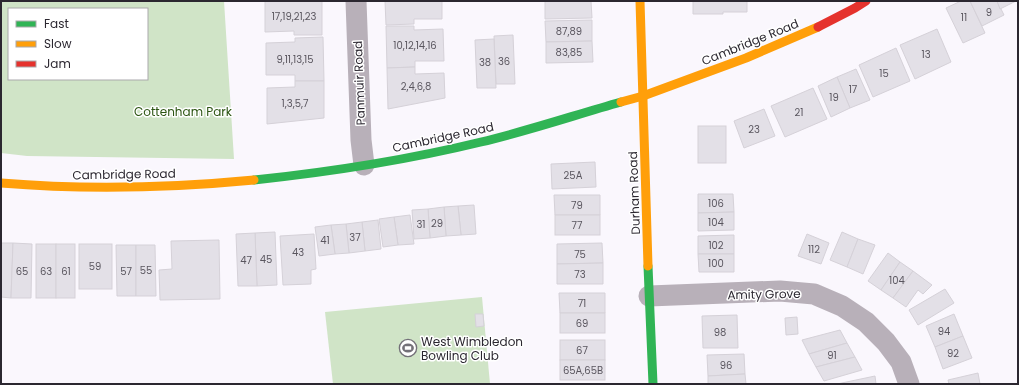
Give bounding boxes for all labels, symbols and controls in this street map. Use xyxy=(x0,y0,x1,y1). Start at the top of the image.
house number: 9 xyxy=(986,5,992,20)
legend xyxy=(8,8,148,80)
house number: 17,19,21,23 xyxy=(272,9,316,24)
house number: 11 xyxy=(961,10,967,25)
text: Fast xyxy=(44,15,69,32)
street label: Cambridge Road xyxy=(699,15,801,69)
house number: 87,89 xyxy=(556,24,582,39)
text: Slow xyxy=(44,35,72,52)
house number: 10,12,14,16 xyxy=(393,38,437,53)
street label: Panmuir Road xyxy=(349,40,369,126)
house number: 83,85 xyxy=(556,45,582,60)
house number: 13 xyxy=(921,47,931,62)
house number: 9,11,13,15 xyxy=(276,52,314,67)
house number: 36 xyxy=(498,54,510,69)
text: Jam xyxy=(44,55,71,72)
house number: 38 xyxy=(479,55,491,70)
house number: 15 xyxy=(879,66,889,81)
house number: 2,4,6,8 xyxy=(401,79,431,94)
house number: 17 xyxy=(849,82,858,97)
house number: 19 xyxy=(829,90,839,105)
house number: 1,3,5,7 xyxy=(282,96,309,111)
park label: Cottenham Park xyxy=(134,103,233,120)
house number: 21 xyxy=(795,105,803,120)
street label: Cambridge Road xyxy=(391,118,495,156)
house number: 23 xyxy=(748,122,760,137)
street label: Durham Road xyxy=(624,151,644,235)
street label: Cambridge Road xyxy=(72,165,176,183)
house number: 25A xyxy=(564,168,583,183)
house number: 106 xyxy=(708,196,724,211)
house number: 79 xyxy=(571,198,583,213)
house number: 104 xyxy=(708,215,724,230)
house number: 29 xyxy=(431,216,443,231)
house number: 31 xyxy=(416,217,426,232)
house number: 77 xyxy=(572,218,583,233)
house number: 37 xyxy=(349,230,361,245)
house number: 41 xyxy=(320,233,330,248)
house number: 102 xyxy=(708,238,724,253)
house number: 112 xyxy=(808,242,820,257)
house number: 43 xyxy=(292,245,304,260)
house number: 75 xyxy=(574,247,586,262)
house number: 45 xyxy=(260,252,272,267)
house number: 47 xyxy=(240,253,252,268)
house number: 100 xyxy=(708,256,724,271)
house number: 59 xyxy=(89,259,101,274)
house number: 55 xyxy=(140,263,152,278)
house number: 65 xyxy=(16,264,28,279)
house number: 63 xyxy=(40,264,52,279)
house number: 61 xyxy=(61,264,71,279)
house number: 57 xyxy=(120,264,132,279)
house number: 73 xyxy=(574,267,586,282)
house number: 104 xyxy=(889,273,905,288)
street label: Amity Grove xyxy=(727,285,801,303)
house number: 71 xyxy=(578,296,586,311)
house number: 69 xyxy=(576,316,588,331)
house number: 94 xyxy=(938,324,950,339)
house number: 98 xyxy=(714,325,726,340)
place label: West Wimbledon Bowling Club xyxy=(421,333,523,364)
sports icon: West Wimbledon Bowling Club xyxy=(398,338,418,358)
house number: 67 xyxy=(576,343,588,358)
house number: 92 xyxy=(947,346,959,361)
house number: 91 xyxy=(827,348,837,363)
house number: 96 xyxy=(720,358,732,373)
house number: 65A,65B xyxy=(563,363,603,378)

